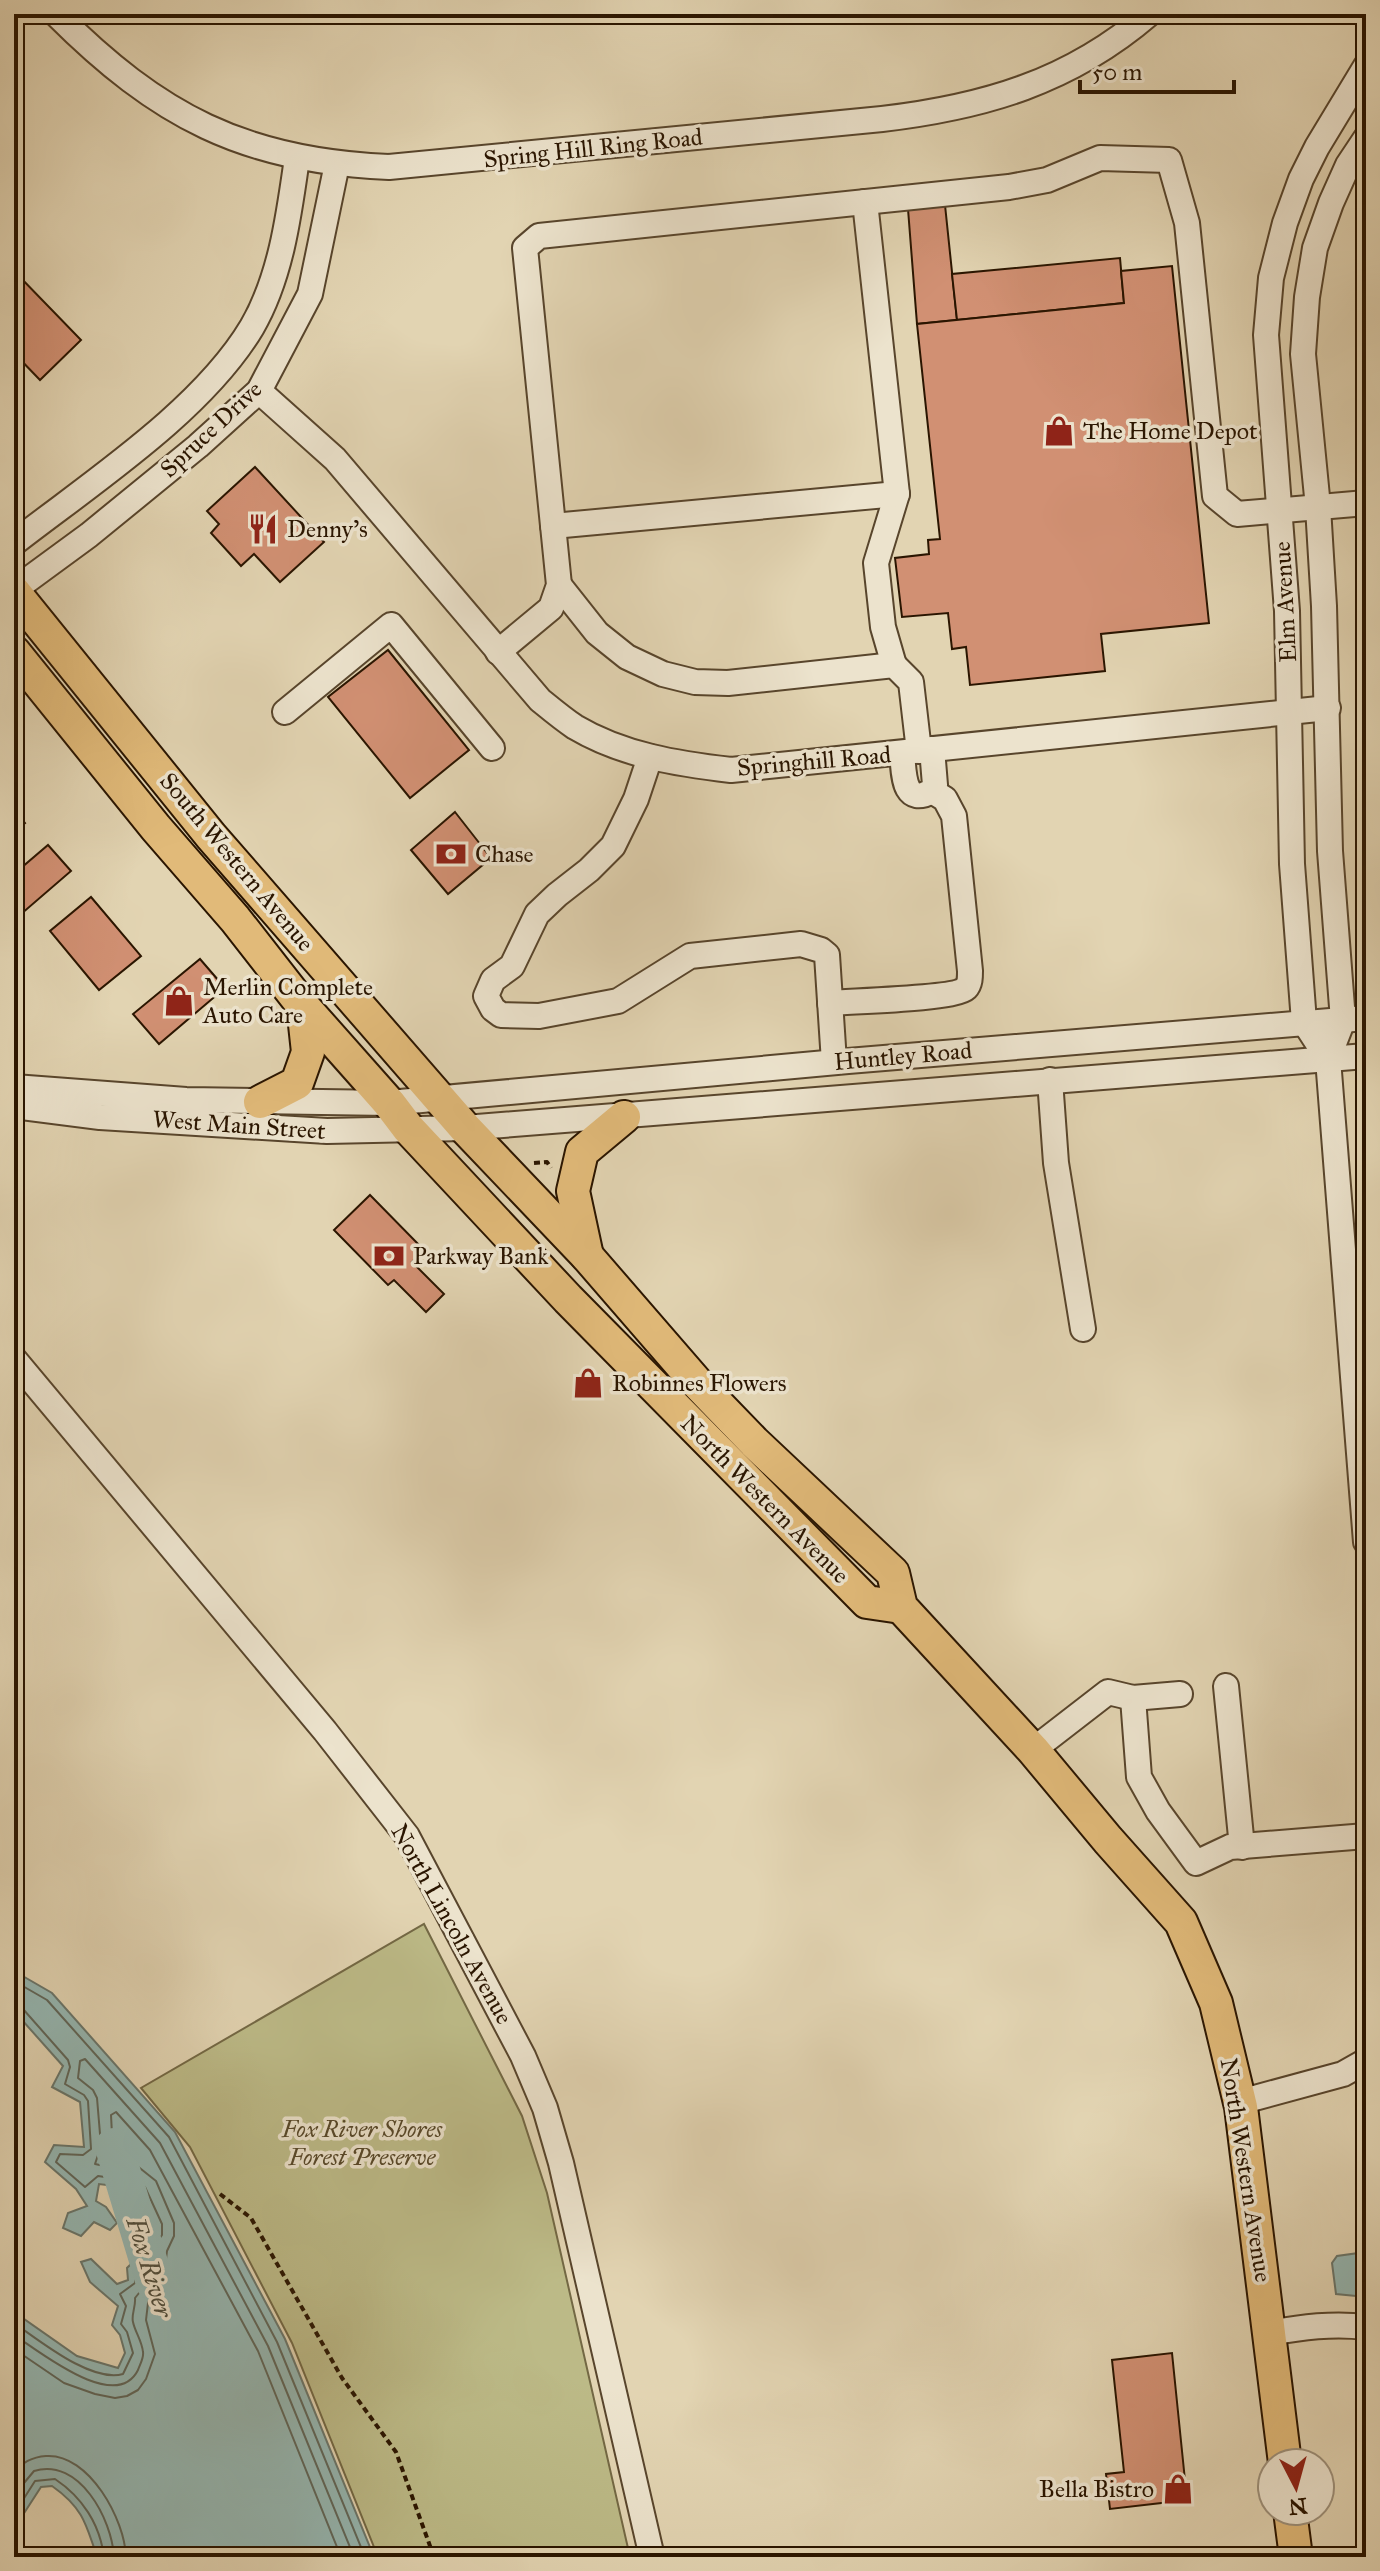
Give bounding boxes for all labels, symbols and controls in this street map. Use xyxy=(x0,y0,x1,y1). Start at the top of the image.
scale bar xyxy=(1080,44,1234,94)
text: 50 m xyxy=(1092,57,1142,87)
street label: Spring Hill Ring Road xyxy=(482,122,704,174)
street label: Spruce Drive xyxy=(154,374,268,484)
shop icon: The Home Depot xyxy=(1042,414,1076,448)
place label: The Home Depot xyxy=(1083,416,1258,446)
restaurant icon: Denny's xyxy=(246,512,280,546)
place label: Denny's xyxy=(287,514,368,544)
street label: Elm Avenue xyxy=(1267,541,1303,663)
street label: Springhill Road xyxy=(736,739,892,783)
street label: South Western Avenue xyxy=(153,767,321,957)
bank icon: Chase xyxy=(434,837,468,871)
place label: Chase xyxy=(475,839,534,869)
place label: Merlin Complete Auto Care xyxy=(202,972,373,1030)
shop icon: Merlin Complete Auto Care xyxy=(162,984,196,1018)
street label: Huntley Road xyxy=(833,1035,973,1077)
street label: West Main Street xyxy=(151,1104,327,1146)
bank icon: Parkway Bank xyxy=(372,1239,406,1273)
place label: Parkway Bank xyxy=(413,1241,549,1271)
shop icon: Robinnes Flowers xyxy=(571,1366,605,1400)
place label: Robinnes Flowers xyxy=(612,1368,787,1398)
street label: North Western Avenue xyxy=(674,1408,856,1590)
street label: North Lincoln Avenue xyxy=(384,1819,520,2029)
street label: North Western Avenue xyxy=(1213,2056,1279,2284)
park label: Fox River Shores Forest Preserve xyxy=(281,2114,443,2172)
water label: Fox River xyxy=(119,2212,181,2322)
north arrow xyxy=(1256,2447,1336,2527)
shop icon: Bella Bistro xyxy=(1161,2472,1195,2506)
place label: Bella Bistro xyxy=(1039,2474,1154,2504)
text: N xyxy=(1287,2492,1309,2521)

